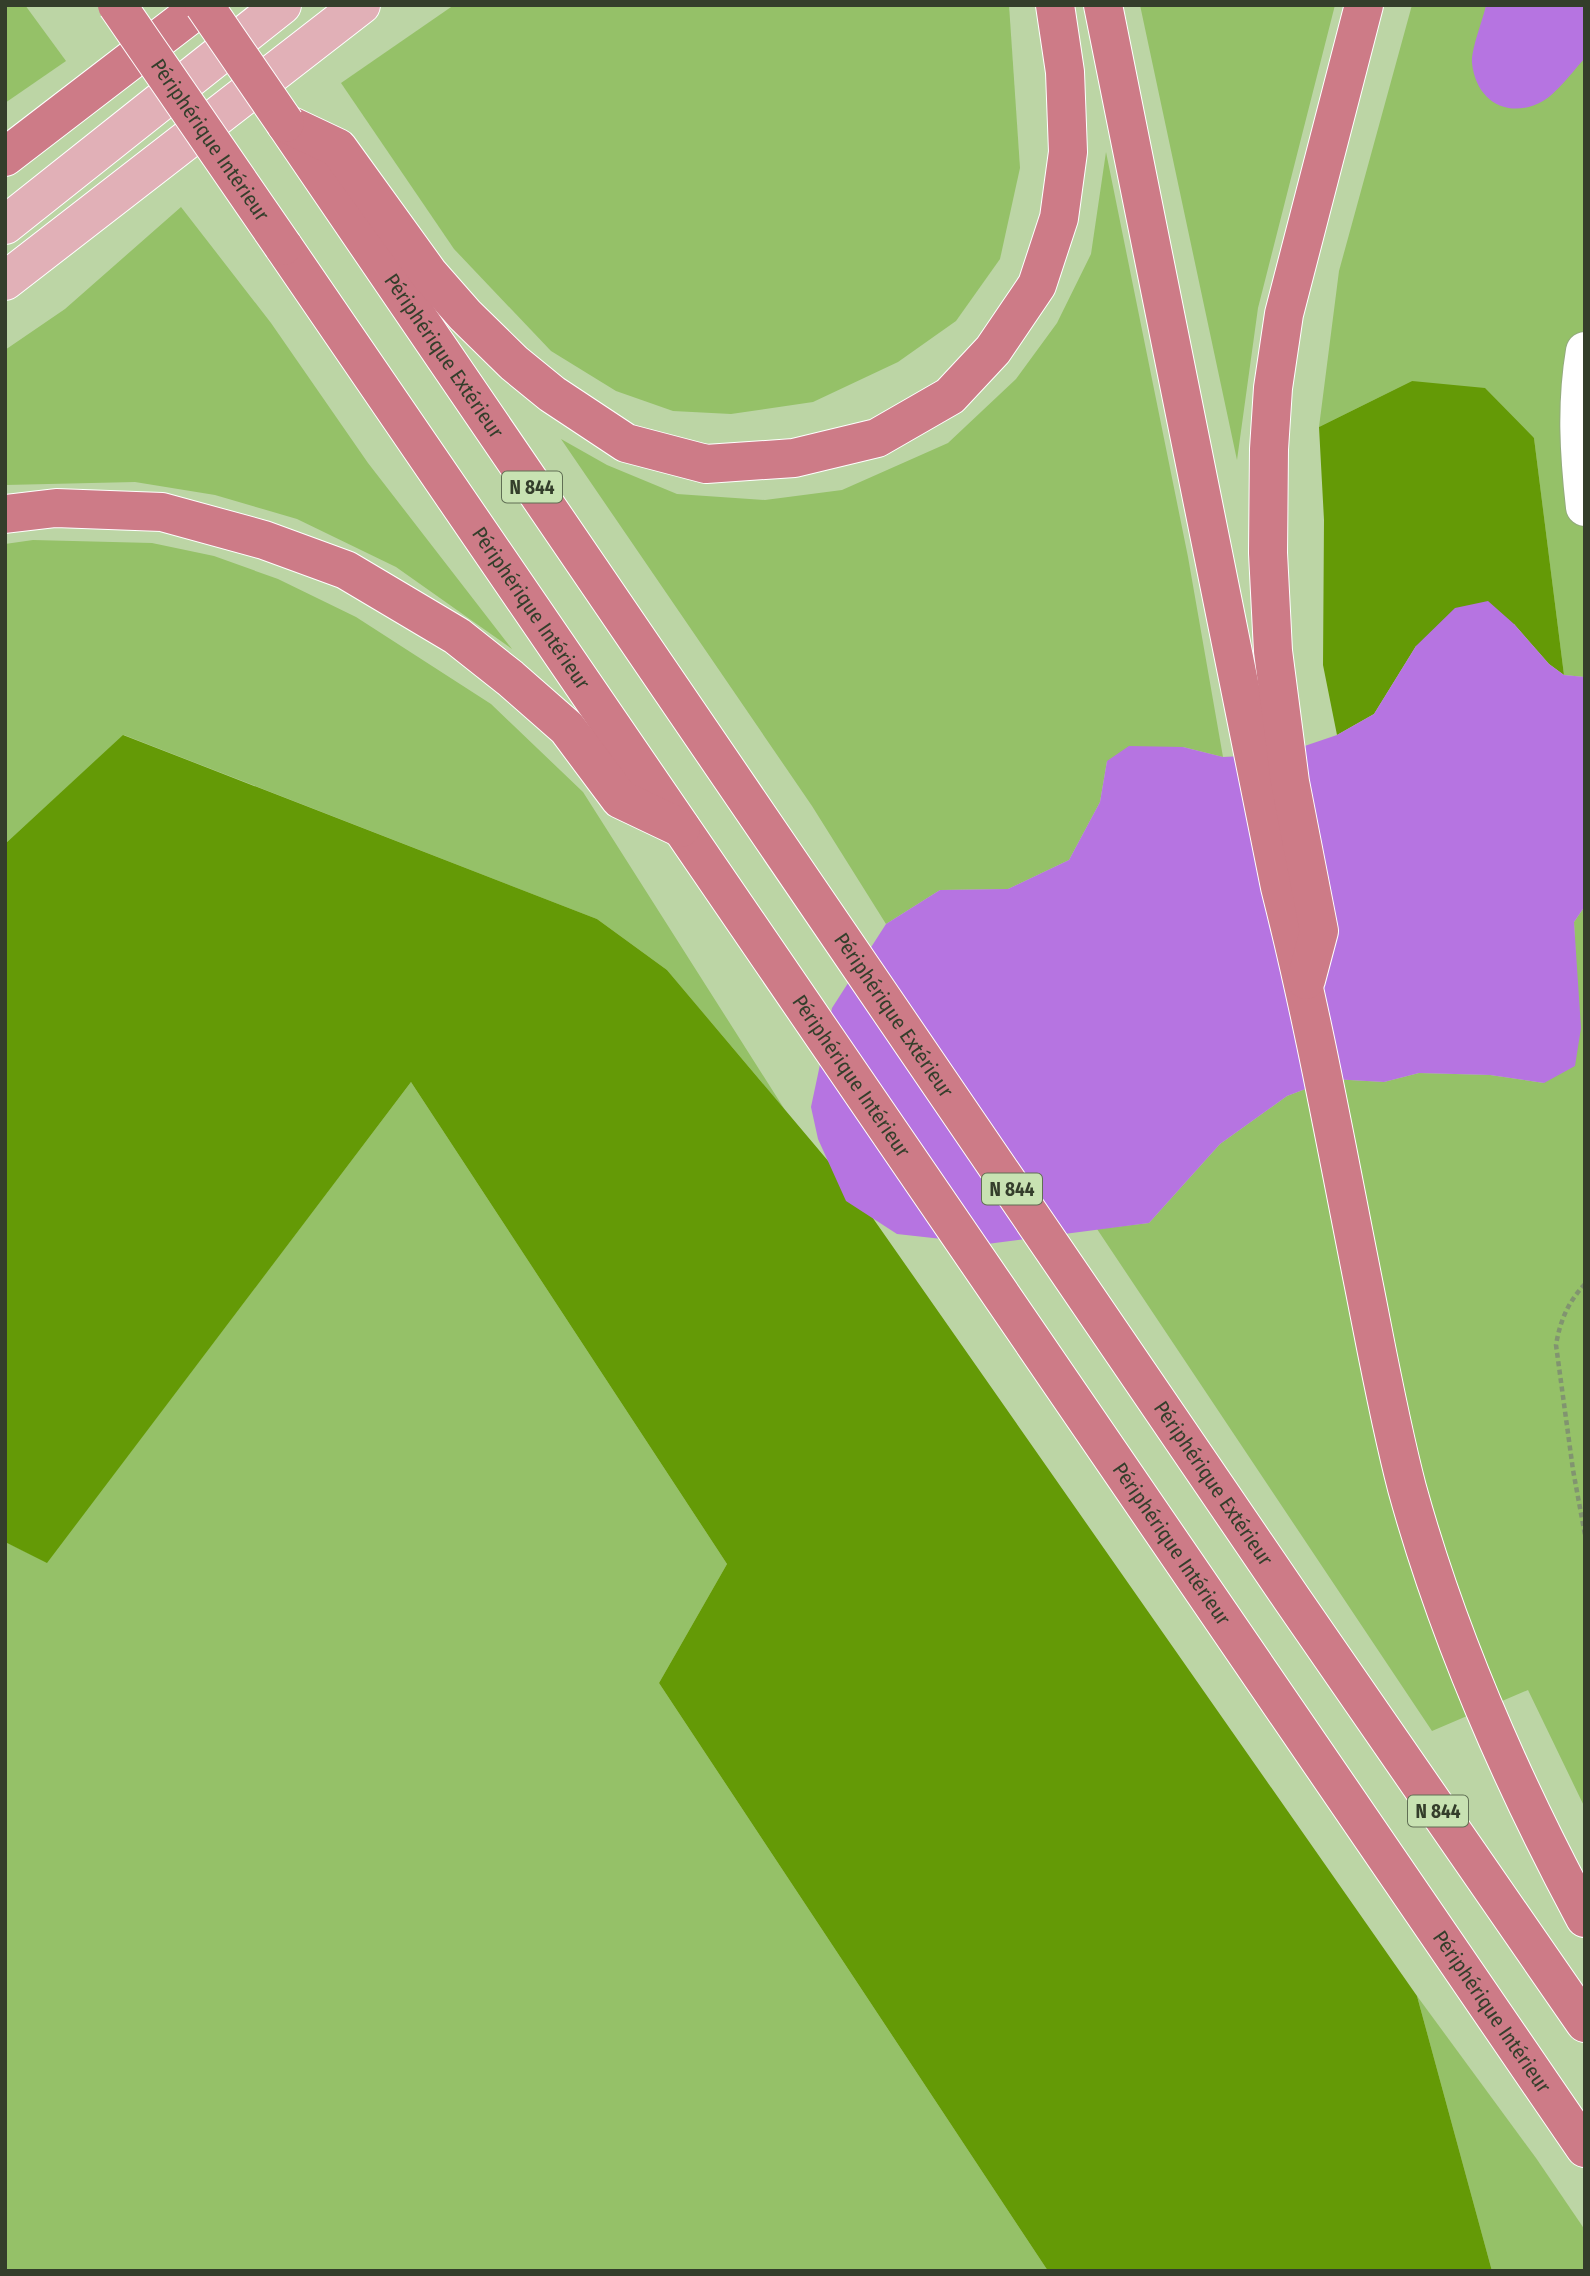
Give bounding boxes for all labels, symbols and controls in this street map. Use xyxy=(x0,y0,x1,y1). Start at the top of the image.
street label: Périphérique Intérieur xyxy=(145,54,275,227)
street label: Périphérique Extérieur xyxy=(379,269,510,444)
road number: N 844 xyxy=(502,472,562,502)
street label: Périphérique Intérieur xyxy=(466,522,596,695)
street label: Périphérique Extérieur xyxy=(828,928,959,1103)
street label: Périphérique Intérieur xyxy=(787,990,916,1163)
road number: N 844 xyxy=(982,1174,1042,1204)
street label: Périphérique Extérieur xyxy=(1148,1396,1279,1571)
street label: Périphérique Intérieur xyxy=(1107,1458,1237,1631)
road number: N 844 xyxy=(1408,1796,1468,1826)
street label: Périphérique Intérieur xyxy=(1427,1926,1557,2099)

